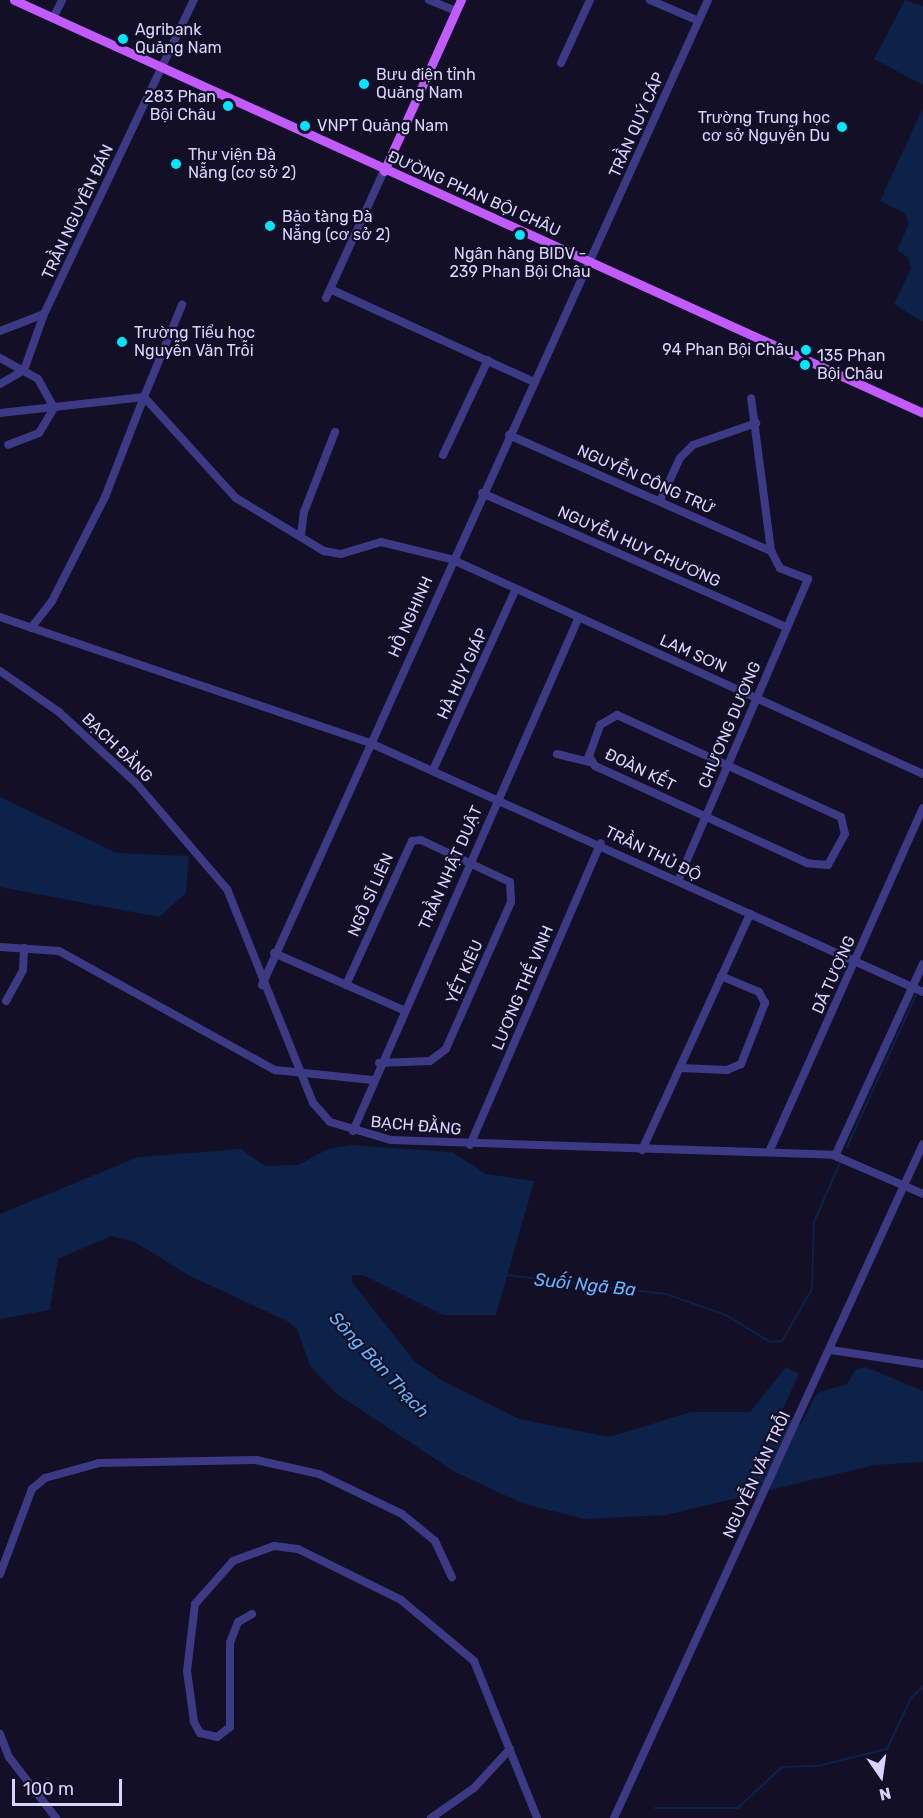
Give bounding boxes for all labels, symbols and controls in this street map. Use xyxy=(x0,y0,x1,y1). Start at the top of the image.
place label: Agribank Quảng Nam xyxy=(135,20,222,58)
marker: Agribank Quảng Nam xyxy=(116,32,130,46)
place label: Bưu điện tỉnh Quảng Nam xyxy=(376,65,476,103)
street label: TRẦN QUÝ CÁP xyxy=(605,69,669,181)
marker: Bưu điện tỉnh Quảng Nam xyxy=(357,77,371,91)
place label: 283 Phan Bội Châu xyxy=(144,87,216,125)
marker: 283 Phan Bội Châu xyxy=(221,99,235,113)
place label: Trường Trung học cơ sở Nguyễn Du xyxy=(697,108,830,146)
place label: VNPT Quảng Nam xyxy=(317,116,449,136)
marker: VNPT Quảng Nam xyxy=(298,119,312,133)
marker: Trường Trung học cơ sở Nguyễn Du xyxy=(835,120,849,134)
street label: TRẦN NGUYÊN ĐÁN xyxy=(38,141,118,283)
place label: Thư viện Đà Nẵng (cơ sở 2) xyxy=(188,145,296,183)
street label: ĐƯỜNG PHAN BỘI CHÂU xyxy=(385,147,563,241)
marker: Thư viện Đà Nẵng (cơ sở 2) xyxy=(169,157,183,171)
place label: Bảo tàng Đà Nẵng (cơ sở 2) xyxy=(282,207,390,245)
marker: Bảo tàng Đà Nẵng (cơ sở 2) xyxy=(263,219,277,233)
marker: Ngân hàng BIDV - 239 Phan Bội Châu xyxy=(513,228,527,242)
place label: Ngân hàng BIDV - 239 Phan Bội Châu xyxy=(449,244,591,282)
place label: Trường Tiểu học Nguyễn Văn Trỗi xyxy=(134,323,255,361)
marker: Trường Tiểu học Nguyễn Văn Trỗi xyxy=(115,335,129,349)
place label: 94 Phan Bội Châu xyxy=(662,340,794,360)
marker: 94 Phan Bội Châu xyxy=(799,343,813,357)
place label: 135 Phan Bội Châu xyxy=(817,346,885,384)
marker: 135 Phan Bội Châu xyxy=(798,358,812,372)
street label: NGUYỄN CÔNG TRỨ xyxy=(574,441,718,519)
street label: NGUYỄN HUY CHƯƠNG xyxy=(554,502,724,592)
street label: HỒ NGHINH xyxy=(385,574,437,660)
street label: HÀ HUY GIÁP xyxy=(433,625,493,723)
street label: LAM SƠN xyxy=(657,631,729,677)
street label: CHƯƠNG DƯƠNG xyxy=(695,659,765,791)
street label: BẠCH ĐẰNG xyxy=(78,709,156,787)
street label: ĐOÀN KẾT xyxy=(602,745,678,795)
street label: TRẦN NHẬT DUẬT xyxy=(415,803,487,933)
street label: TRẦN THỦ ĐỘ xyxy=(601,822,705,886)
street label: NGÔ SĨ LIÊN xyxy=(344,850,398,940)
street label: LƯƠNG THẾ VINH xyxy=(488,923,558,1053)
street label: DÃ TƯỢNG xyxy=(808,933,860,1017)
street label: YẾT KIÊU xyxy=(442,937,488,1007)
street label: BẠCH ĐẰNG xyxy=(370,1112,462,1140)
water label: Suối Ngã Ba xyxy=(533,1269,637,1301)
water label: Sông Bàn Thạch xyxy=(324,1307,434,1423)
street label: NGUYỄN VĂN TRỖI xyxy=(719,1408,795,1542)
north arrow xyxy=(851,1746,911,1806)
scale bar xyxy=(15,1767,124,1805)
text: 100 m xyxy=(23,1778,74,1800)
text: N xyxy=(877,1783,893,1805)

